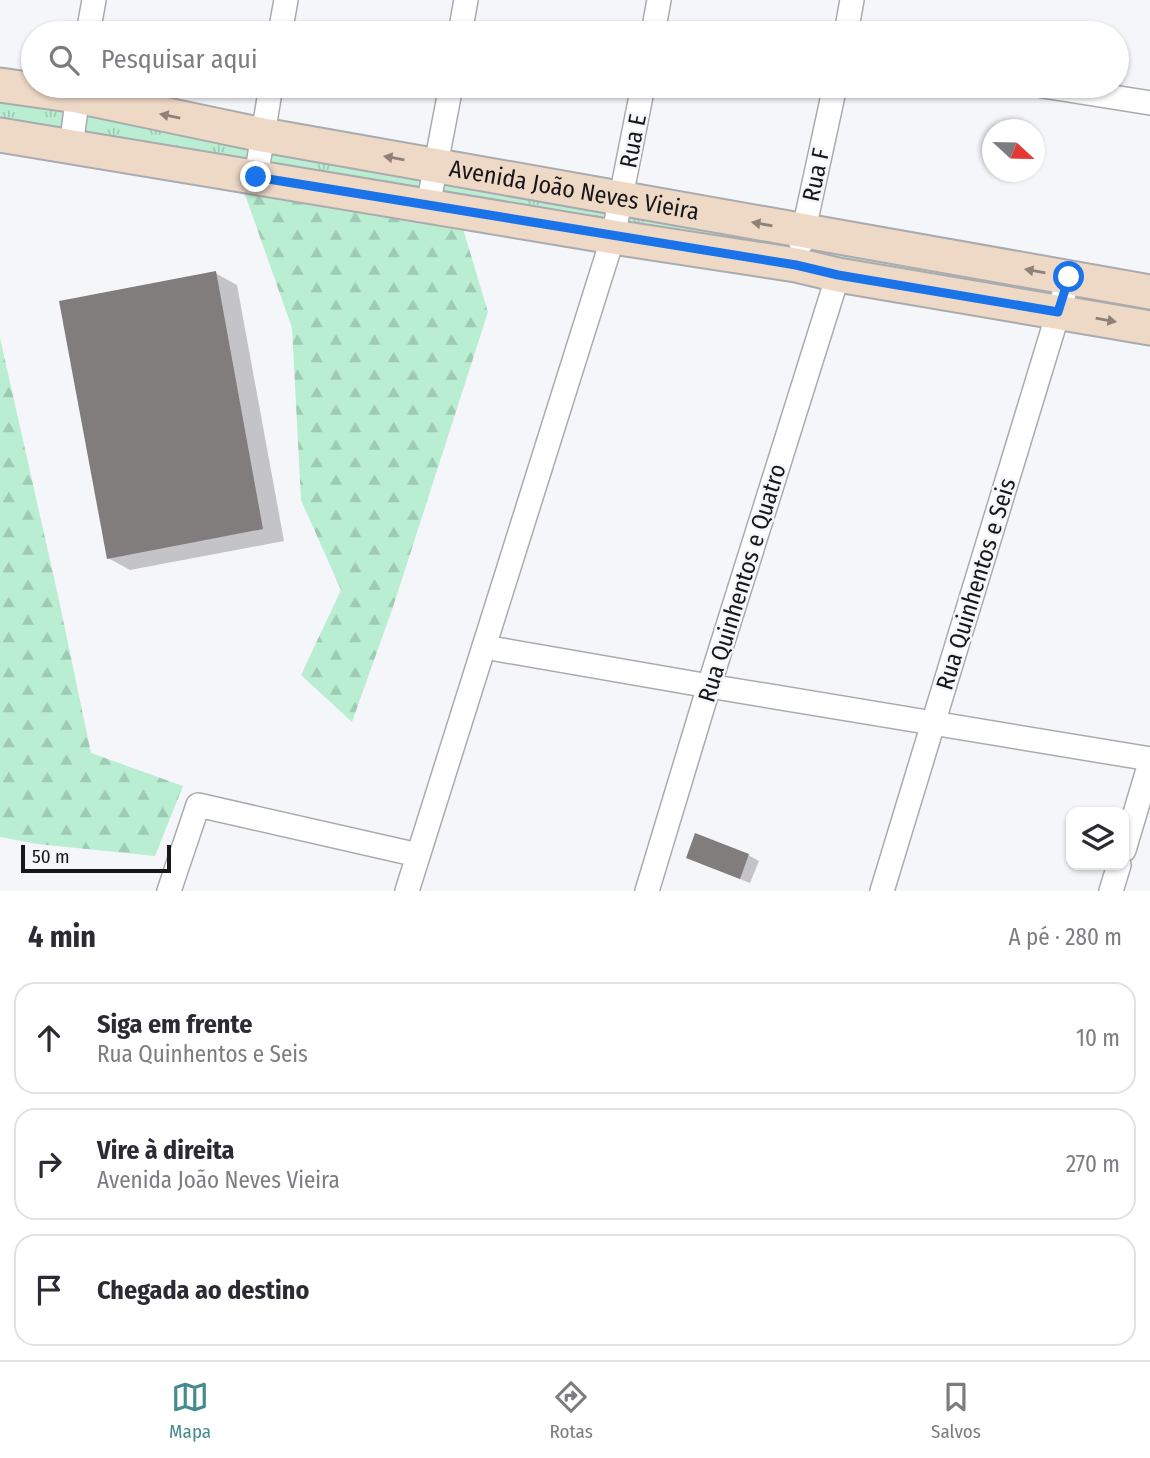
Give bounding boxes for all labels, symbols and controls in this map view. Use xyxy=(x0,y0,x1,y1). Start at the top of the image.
search box xyxy=(21,21,1129,98)
icon: search xyxy=(45,41,83,79)
text: Pesquisar aqui xyxy=(101,44,258,75)
one-way arrow xyxy=(159,110,181,121)
street label: Rua E xyxy=(614,112,652,170)
north arrow xyxy=(982,119,1045,182)
street label: Rua F xyxy=(797,145,835,204)
one-way arrow xyxy=(382,152,404,163)
street label: Avenida João Neves Vieira xyxy=(447,154,702,226)
route end xyxy=(240,161,271,192)
one-way arrow xyxy=(751,218,773,229)
route start xyxy=(1053,261,1084,292)
one-way arrow xyxy=(1024,265,1046,276)
one-way arrow xyxy=(1095,315,1117,326)
street label: Rua Quinhentos e Quatro xyxy=(692,461,792,705)
street label: Rua Quinhentos e Seis xyxy=(930,475,1022,693)
map controls xyxy=(1066,807,1129,870)
button: layers xyxy=(1066,807,1129,870)
scale bar xyxy=(21,842,172,874)
text: 50 m xyxy=(32,845,70,868)
text: 4 min xyxy=(28,919,96,955)
text: A pé · 280 m xyxy=(1008,923,1122,951)
text: Siga em frente xyxy=(97,1009,252,1040)
icon: ahead xyxy=(30,1019,68,1057)
text: 10 m xyxy=(1076,1024,1120,1052)
text: Rua Quinhentos e Seis xyxy=(97,1040,308,1068)
text: Vire à direita xyxy=(97,1135,235,1166)
icon: right xyxy=(30,1145,68,1183)
text: 270 m xyxy=(1066,1150,1120,1178)
text: Avenida João Neves Vieira xyxy=(97,1166,340,1194)
icon: arrive xyxy=(30,1271,68,1309)
text: Chegada ao destino xyxy=(97,1275,309,1306)
tab: Mapa xyxy=(169,1378,211,1443)
tab: Rotas xyxy=(549,1378,593,1443)
tab: Salvos xyxy=(931,1378,981,1443)

